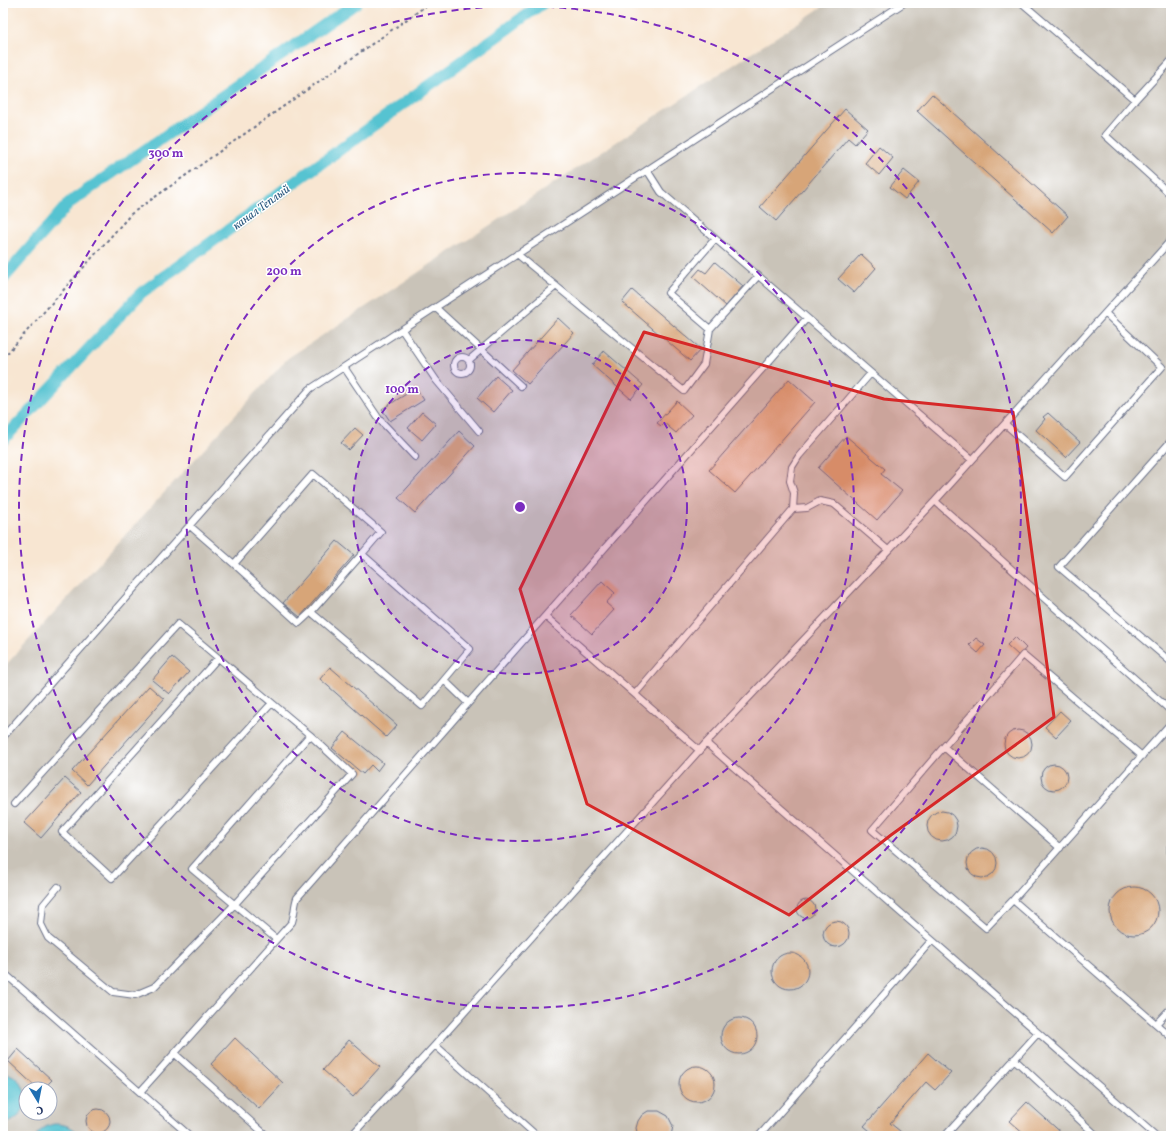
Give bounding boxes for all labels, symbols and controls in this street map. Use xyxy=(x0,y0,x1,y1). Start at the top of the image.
text: 300 m xyxy=(149,146,184,162)
water label: канал Теплый xyxy=(230,182,294,234)
text: 200 m xyxy=(266,264,302,280)
text: 100 m xyxy=(385,382,419,398)
centre of rings xyxy=(513,500,527,514)
north arrow xyxy=(18,1081,58,1121)
text: С xyxy=(35,1101,44,1117)

